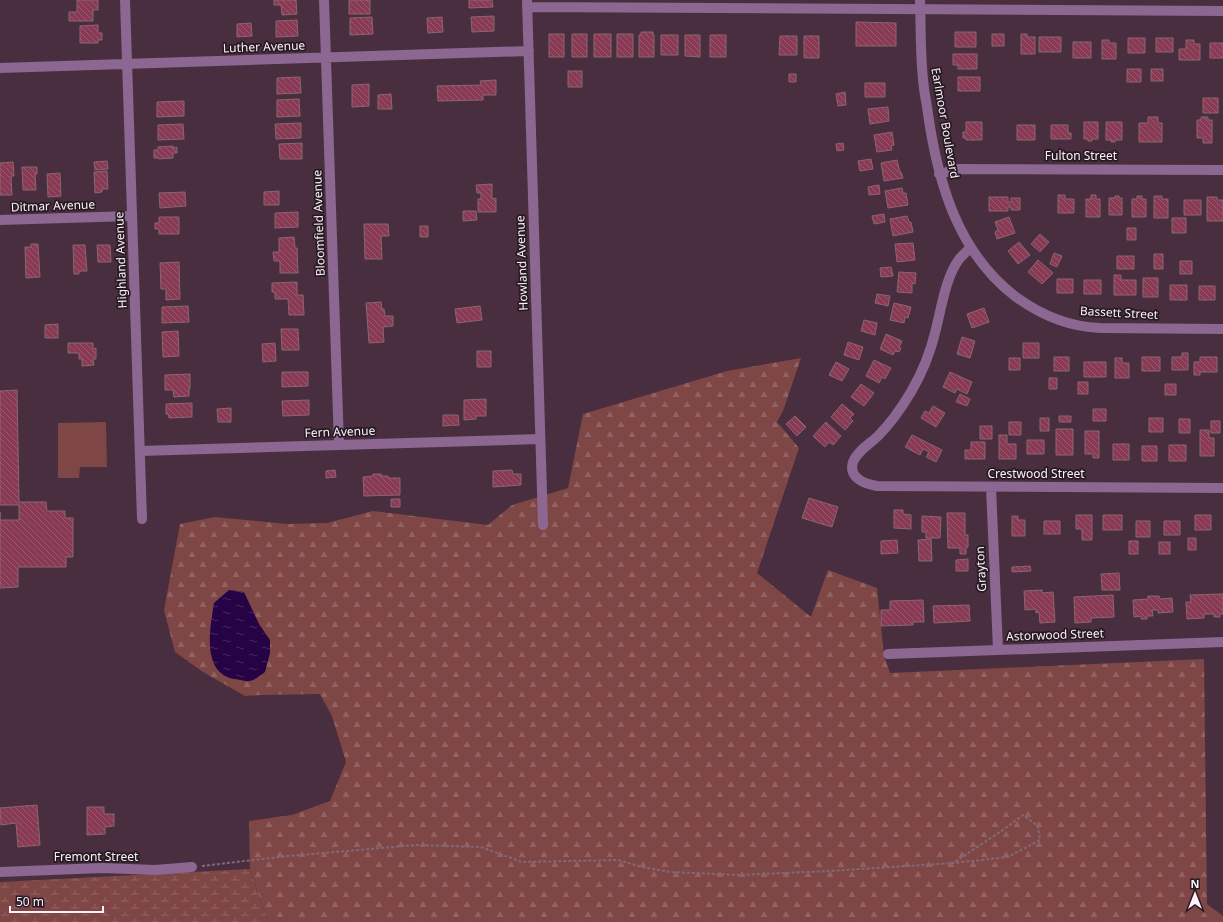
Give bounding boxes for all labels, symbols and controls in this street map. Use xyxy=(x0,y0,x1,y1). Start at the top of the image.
street label: Luther Avenue xyxy=(222,37,306,56)
street label: Earlmoor Boulevard xyxy=(927,66,964,180)
street label: Fulton Street xyxy=(1045,147,1118,164)
street label: Bloomfield Avenue xyxy=(308,169,329,276)
street label: Ditmar Avenue xyxy=(11,196,96,215)
street label: Highland Avenue xyxy=(110,211,131,309)
street label: Howland Avenue xyxy=(511,215,532,311)
street label: Bassett Street xyxy=(1080,302,1159,323)
street label: Fern Avenue xyxy=(304,422,376,441)
street label: Crestwood Street xyxy=(987,465,1085,482)
street label: Grayton xyxy=(971,546,990,592)
street label: Astorwood Street xyxy=(1006,624,1105,645)
street label: Fremont Street xyxy=(54,848,139,865)
north arrow xyxy=(1175,874,1215,914)
text: N xyxy=(1191,876,1199,891)
scale bar xyxy=(10,888,103,914)
text: 50 m xyxy=(16,893,44,910)

